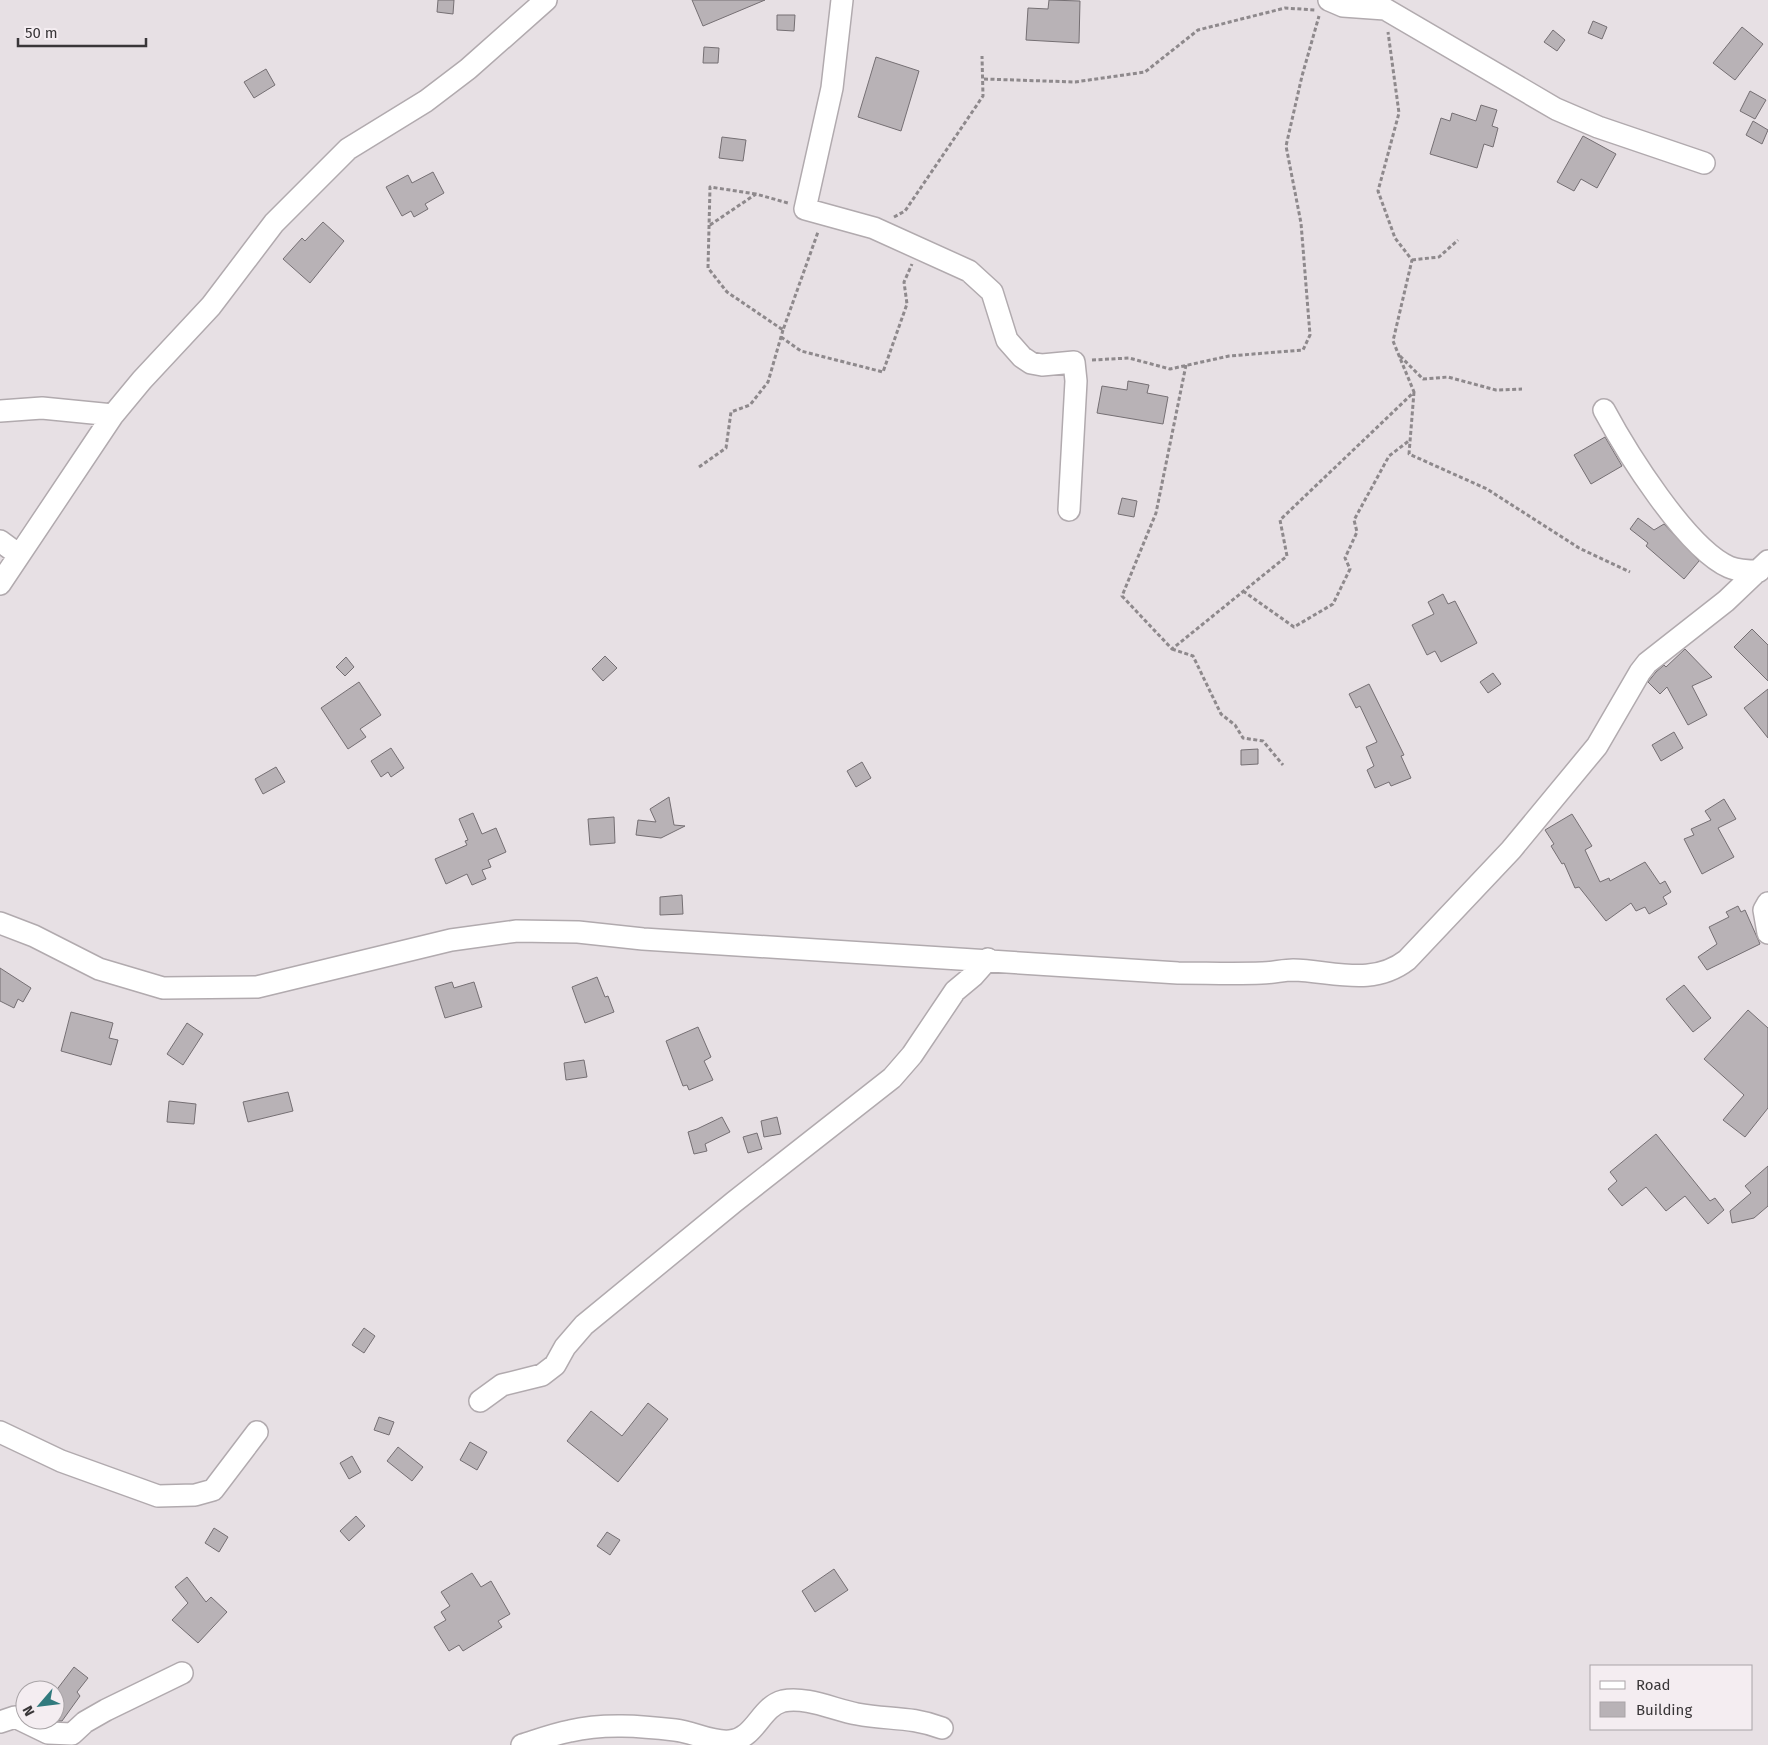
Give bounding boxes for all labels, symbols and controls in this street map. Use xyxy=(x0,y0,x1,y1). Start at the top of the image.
scale bar xyxy=(18,15,145,47)
text: 50 m xyxy=(25,24,58,42)
legend xyxy=(1590,1665,1753,1730)
text: Road xyxy=(1636,1676,1671,1694)
north arrow xyxy=(15,1680,65,1730)
text: Building xyxy=(1636,1701,1692,1719)
text: N xyxy=(19,1703,39,1719)

